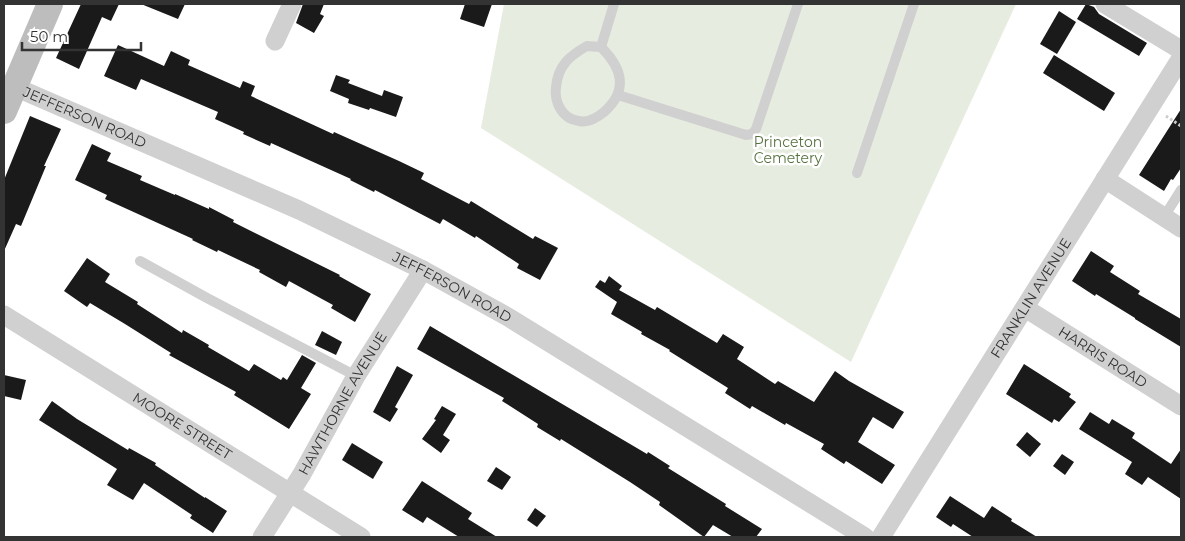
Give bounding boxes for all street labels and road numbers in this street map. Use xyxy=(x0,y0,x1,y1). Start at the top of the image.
street label: JEFFERSON ROAD xyxy=(19,82,149,152)
street label: FRANKLIN AVENUE xyxy=(986,235,1075,361)
street label: JEFFERSON ROAD xyxy=(389,247,515,326)
street label: HARRIS ROAD xyxy=(1055,322,1151,392)
street label: HAWTHORNE AVENUE xyxy=(294,328,391,478)
street label: MOORE STREET xyxy=(129,388,235,464)

